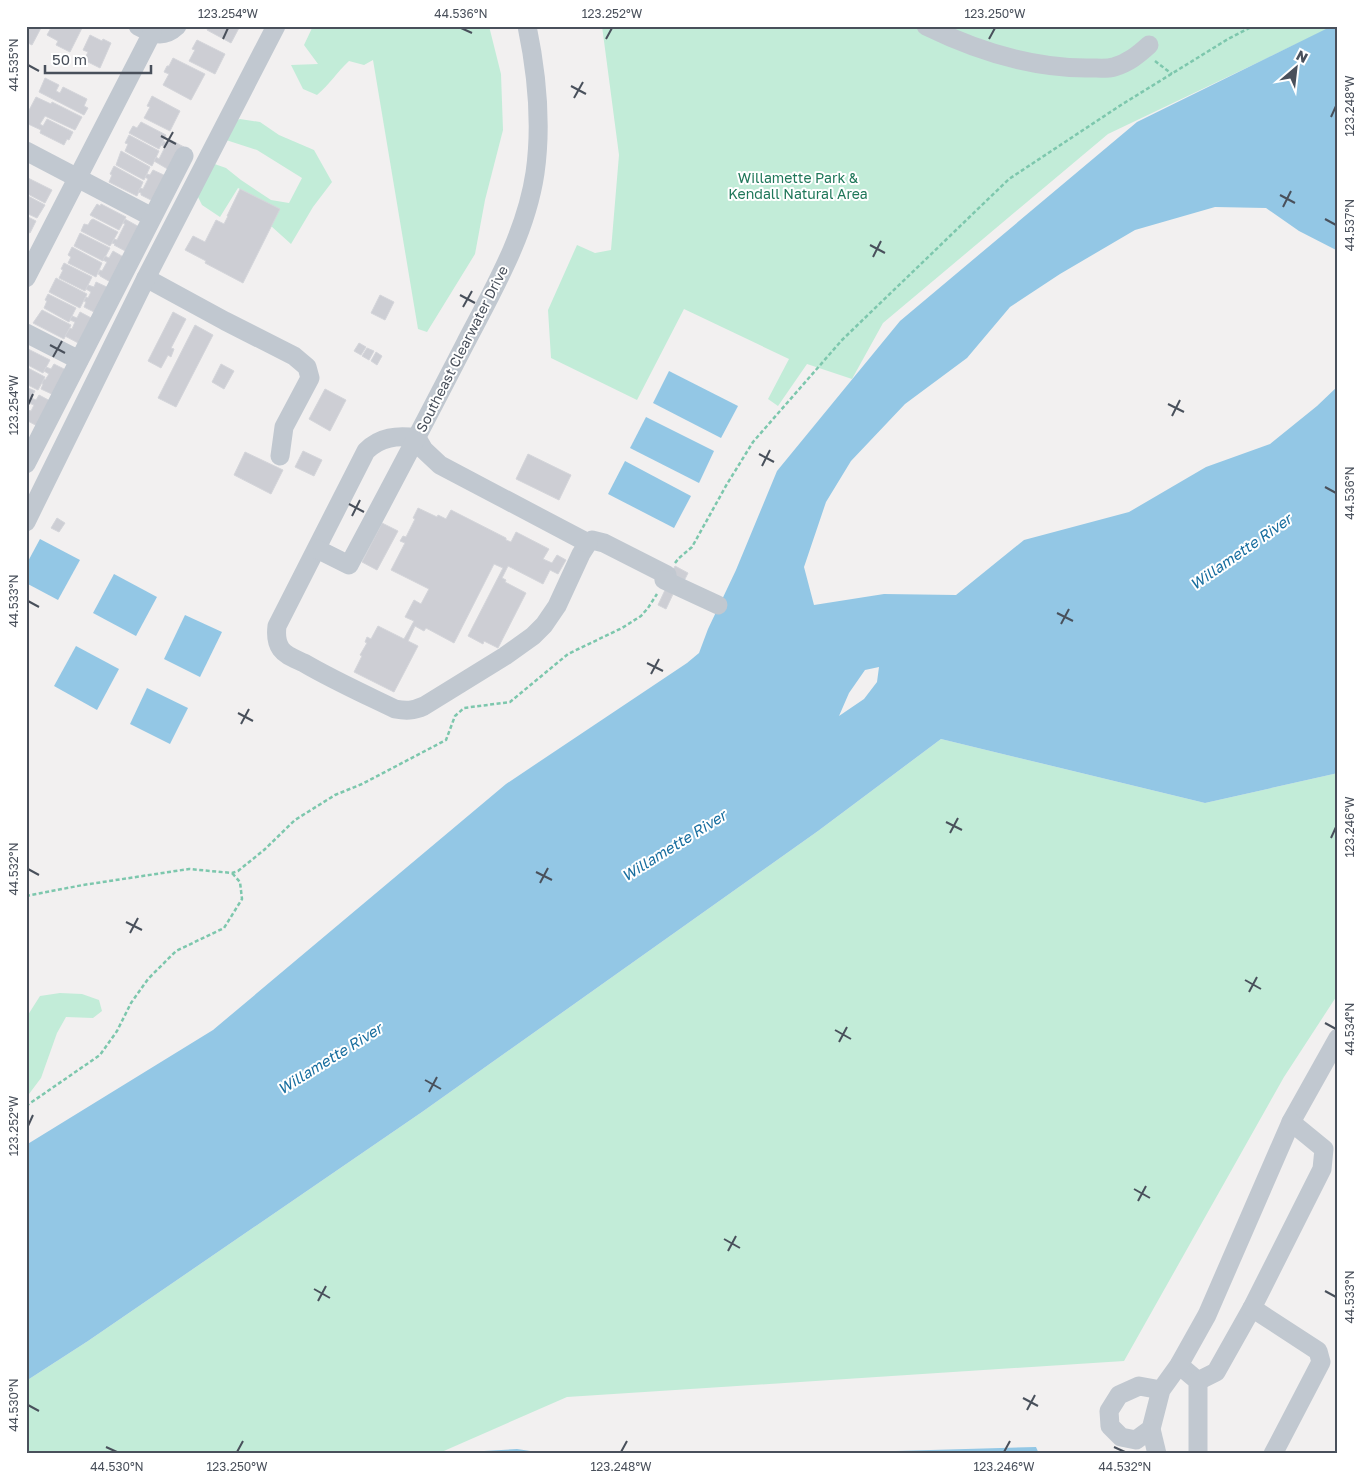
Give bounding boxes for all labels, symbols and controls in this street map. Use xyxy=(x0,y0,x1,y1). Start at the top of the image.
text: 123.254°W xyxy=(198,6,259,21)
text: 44.536°N xyxy=(434,6,488,21)
text: 123.252°W xyxy=(582,6,643,21)
text: 123.250°W xyxy=(965,6,1026,21)
text: 44.535°N xyxy=(6,39,21,91)
scale bar xyxy=(45,42,151,74)
north arrow xyxy=(1272,42,1322,92)
text: N xyxy=(1294,46,1311,66)
text: 50 m xyxy=(52,50,87,68)
text: 123.248°W xyxy=(1342,75,1357,137)
park label: Willamette Park & Kendall Natural Area xyxy=(728,169,868,202)
text: 44.537°N xyxy=(1342,199,1357,251)
street label: Southeast Clearwater Drive xyxy=(412,263,511,435)
text: 123.254°W xyxy=(6,374,21,435)
text: 44.536°N xyxy=(1342,466,1357,520)
water label: Willamette River xyxy=(1186,508,1296,593)
text: 44.533°N xyxy=(6,574,21,628)
text: 123.246°W xyxy=(1342,796,1357,858)
water label: Willamette River xyxy=(618,805,731,884)
text: 44.532°N xyxy=(6,843,21,895)
text: 44.534°N xyxy=(1342,1003,1357,1055)
water label: Willamette River xyxy=(274,1018,387,1097)
text: 123.252°W xyxy=(6,1095,21,1156)
text: 44.533°N xyxy=(1342,1270,1357,1324)
text: 44.530°N xyxy=(6,1378,21,1432)
text: 44.530°N xyxy=(90,1459,144,1474)
text: 123.250°W xyxy=(207,1459,268,1474)
text: 123.248°W xyxy=(590,1459,652,1474)
text: 123.246°W xyxy=(973,1459,1035,1474)
text: 44.532°N xyxy=(1099,1459,1151,1474)

